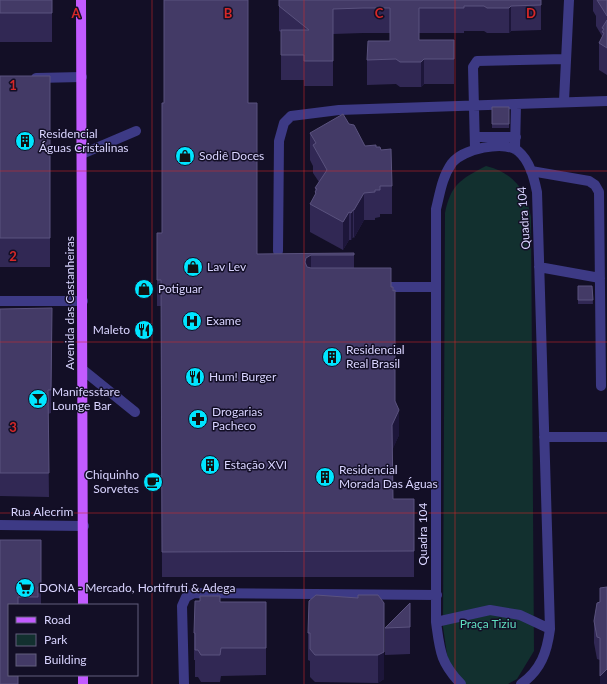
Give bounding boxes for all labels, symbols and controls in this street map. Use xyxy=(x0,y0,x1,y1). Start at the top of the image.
text: A xyxy=(70,5,81,21)
text: B xyxy=(224,5,233,21)
text: C xyxy=(375,5,384,21)
text: D xyxy=(526,5,536,21)
text: 1 xyxy=(9,77,17,93)
place label: Residencial Águas Cristalinas xyxy=(39,126,129,155)
building icon: Residencial Águas Cristalinas xyxy=(14,130,36,152)
shop icon: Sodiê Doces xyxy=(174,145,196,167)
place label: Sodiê Doces xyxy=(199,148,264,163)
street label: Quadra 104 xyxy=(514,186,533,250)
street label: Avenida das Castanheiras xyxy=(62,236,77,370)
text: 2 xyxy=(9,248,17,264)
shop icon: Lav Lev xyxy=(182,256,204,278)
place label: Lav Lev xyxy=(207,259,247,274)
shop icon: Potiguar xyxy=(133,278,155,300)
place label: Potiguar xyxy=(158,281,203,296)
hospital icon: Exame xyxy=(181,310,203,332)
place label: Exame xyxy=(206,313,241,328)
restaurant icon: Maleto xyxy=(133,319,155,341)
place label: Maleto xyxy=(93,322,130,337)
place label: Residencial Real Brasil xyxy=(346,342,405,371)
building icon: Residencial Real Brasil xyxy=(321,346,343,368)
restaurant icon: Hum! Burger xyxy=(184,366,206,388)
place label: Hum! Burger xyxy=(209,369,277,384)
place label: Manifesstare Lounge Bar xyxy=(52,384,120,413)
bar icon: Manifesstare Lounge Bar xyxy=(27,388,49,410)
place label: Drogarias Pacheco xyxy=(212,404,263,433)
pharmacy icon: Drogarias Pacheco xyxy=(187,408,209,430)
text: 3 xyxy=(9,419,17,435)
building icon: Estação XVI xyxy=(199,454,221,476)
place label: Estação XVI xyxy=(224,457,287,472)
place label: Residencial Morada Das Águas xyxy=(339,462,438,491)
building icon: Residencial Morada Das Águas xyxy=(314,466,336,488)
place label: Chiquinho Sorvetes xyxy=(85,467,139,496)
cafe icon: Chiquinho Sorvetes xyxy=(142,471,164,493)
street label: Quadra 104 xyxy=(415,502,430,566)
street label: Rua Alecrim xyxy=(11,504,73,519)
supermarket icon: DONA - Mercado, Hortifruti & Adega xyxy=(14,577,36,599)
place label: DONA - Mercado, Hortifruti & Adega xyxy=(39,580,235,595)
legend xyxy=(8,604,138,676)
text: Road xyxy=(44,612,71,627)
park label: Praça Tiziu xyxy=(460,616,516,631)
text: Park xyxy=(44,632,68,647)
text: Building xyxy=(44,652,87,667)

